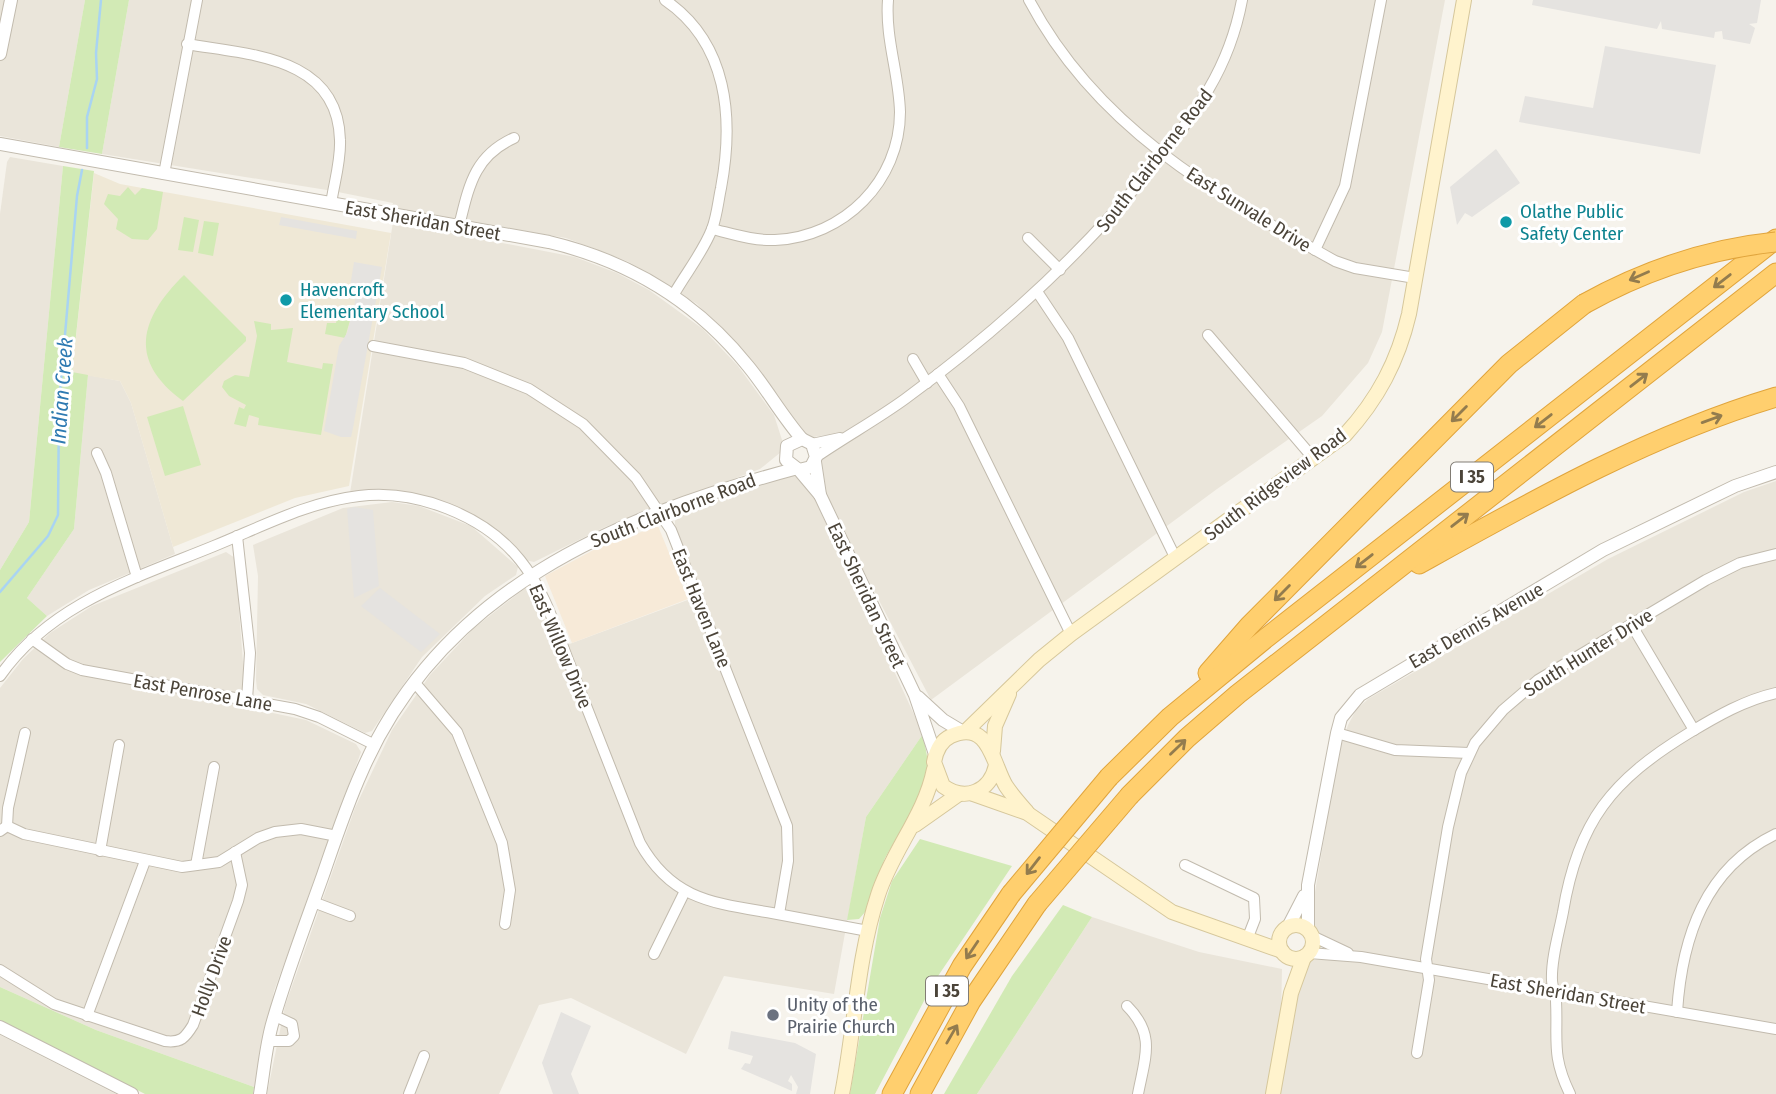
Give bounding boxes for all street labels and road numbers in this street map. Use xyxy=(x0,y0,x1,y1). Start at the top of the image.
street label: South Clairborne Road xyxy=(1091,84,1217,236)
street label: East Sunvale Drive xyxy=(1182,162,1315,257)
street label: East Sheridan Street xyxy=(343,195,503,246)
street label: South Ridgeview Road xyxy=(1200,423,1351,545)
road number: I 35 xyxy=(1451,462,1493,491)
street label: South Clairborne Road xyxy=(587,468,759,553)
street label: East Sheridan Street xyxy=(823,519,911,672)
street label: East Haven Lane xyxy=(667,545,736,671)
street label: East Dennis Avenue xyxy=(1405,578,1548,673)
street label: East Willow Drive xyxy=(524,581,597,712)
street label: South Hunter Drive xyxy=(1519,603,1657,701)
street label: East Penrose Lane xyxy=(132,669,274,716)
street label: Holly Drive xyxy=(186,933,237,1020)
street label: East Sheridan Street xyxy=(1488,968,1648,1019)
road number: I 35 xyxy=(926,976,968,1006)

